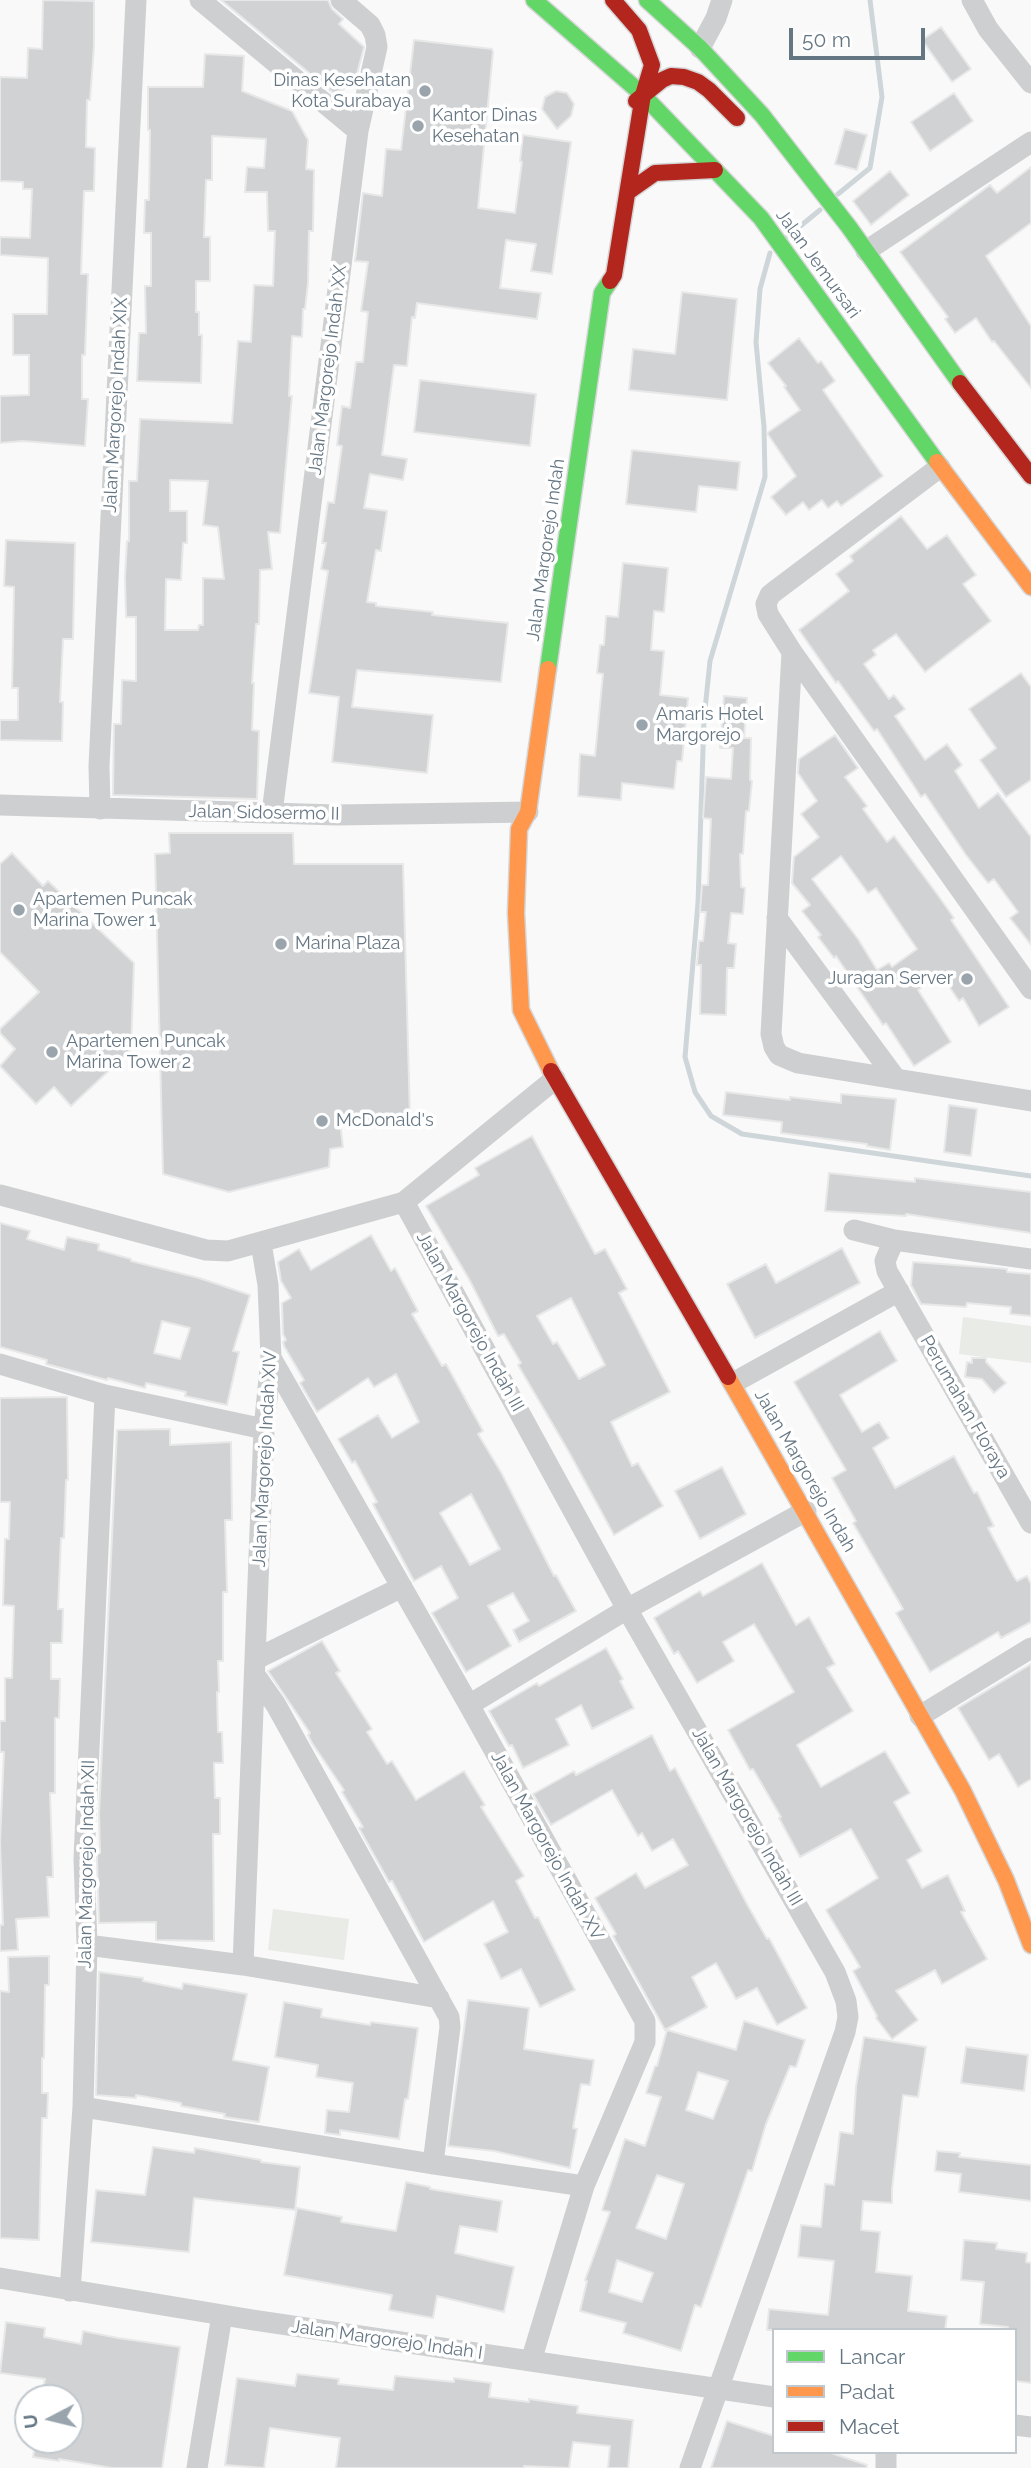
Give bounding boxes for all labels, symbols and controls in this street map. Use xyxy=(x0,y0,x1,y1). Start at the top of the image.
scale bar xyxy=(793,14,930,58)
text: 50 m xyxy=(802,27,851,52)
place label: Dinas Kesehatan Kota Surabaya xyxy=(273,70,411,112)
marker: Dinas Kesehatan Kota Surabaya xyxy=(417,83,433,99)
place label: Kantor Dinas Kesehatan xyxy=(432,105,537,148)
marker: Kantor Dinas Kesehatan xyxy=(410,118,426,134)
street label: Jalan Jemursari xyxy=(771,205,865,323)
street label: Jalan Margorejo Indah XX xyxy=(304,264,352,476)
street label: Jalan Margorejo Indah XIX xyxy=(100,297,132,513)
street label: Jalan Margorejo Indah xyxy=(523,457,569,643)
place label: Amaris Hotel Margorejo xyxy=(656,704,763,746)
marker: Amaris Hotel Margorejo xyxy=(634,717,650,733)
street label: Jalan Sidosermo II xyxy=(188,801,340,825)
place label: Apartemen Puncak Marina Tower 1 xyxy=(33,889,193,932)
marker: Apartemen Puncak Marina Tower 1 xyxy=(11,902,27,918)
place label: Marina Plaza xyxy=(295,933,400,955)
marker: Marina Plaza xyxy=(273,936,289,952)
place label: Juragan Server xyxy=(828,968,953,990)
marker: Juragan Server xyxy=(959,971,975,987)
place label: Apartemen Puncak Marina Tower 2 xyxy=(66,1031,226,1074)
marker: Apartemen Puncak Marina Tower 2 xyxy=(44,1044,60,1060)
place label: McDonald's xyxy=(336,1110,434,1132)
marker: McDonald's xyxy=(314,1113,330,1129)
street label: Jalan Margorejo Indah III xyxy=(412,1228,528,1416)
street label: Perumahan Floraya xyxy=(915,1332,1015,1482)
street label: Jalan Margorejo Indah XIV xyxy=(249,1350,281,1568)
street label: Jalan Margorejo Indah xyxy=(750,1386,860,1556)
street label: Jalan Margorejo Indah III xyxy=(687,1724,807,1910)
street label: Jalan Margorejo Indah XV xyxy=(486,1748,608,1944)
street label: Jalan Margorejo Indah XII xyxy=(74,1759,100,1969)
street label: Jalan Margorejo Indah I xyxy=(290,2316,484,2364)
legend xyxy=(772,2328,1017,2454)
text: Lancar xyxy=(839,2344,905,2369)
text: Padat xyxy=(839,2379,895,2404)
north arrow xyxy=(14,2384,84,2454)
text: U xyxy=(18,2413,42,2430)
text: Macet xyxy=(839,2414,899,2439)

